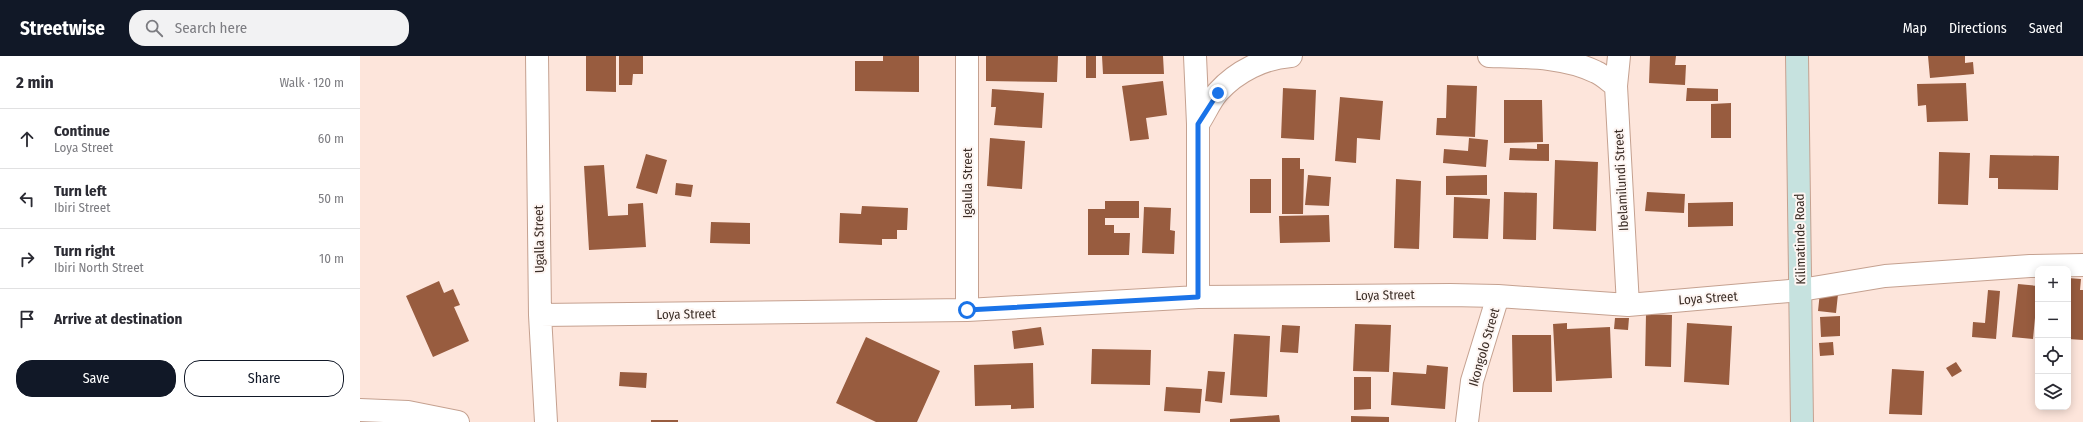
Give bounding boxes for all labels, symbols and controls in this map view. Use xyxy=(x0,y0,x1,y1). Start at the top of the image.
search box xyxy=(129,10,409,46)
text: Streetwise xyxy=(20,17,105,40)
icon: search xyxy=(143,17,165,39)
text: Search here xyxy=(175,19,247,37)
text: Map xyxy=(1903,20,1927,37)
text: Directions xyxy=(1949,20,2007,37)
text: Saved xyxy=(2029,20,2063,37)
text: 2 min xyxy=(16,72,54,93)
text: Walk · 120 m xyxy=(279,75,344,90)
route end xyxy=(1209,84,1227,102)
text: Continue xyxy=(54,122,110,140)
icon: ahead xyxy=(16,128,38,150)
street label: Ibelamilundi Street xyxy=(1611,128,1631,231)
text: 60 m xyxy=(318,131,344,146)
text: Loya Street xyxy=(54,140,113,155)
street label: Igalula Street xyxy=(960,147,975,218)
text: Turn left xyxy=(54,182,107,200)
icon: left xyxy=(16,188,38,210)
text: 50 m xyxy=(318,191,344,206)
street label: Kilimatinde Road xyxy=(1792,193,1808,285)
text: Ibiri Street xyxy=(54,200,110,215)
street label: Ugalla Street xyxy=(531,204,547,273)
text: Turn right xyxy=(54,242,115,260)
icon: right xyxy=(16,248,38,270)
text: 10 m xyxy=(319,251,344,266)
text: Ibiri North Street xyxy=(54,260,144,275)
map controls xyxy=(2035,266,2071,410)
button: + xyxy=(2035,266,2071,302)
street label: Loya Street xyxy=(1355,287,1416,303)
street label: Loya Street xyxy=(1678,288,1739,308)
route start xyxy=(958,301,976,319)
button: − xyxy=(2035,302,2071,338)
street label: Ikongolo Street xyxy=(1466,305,1503,388)
street label: Loya Street xyxy=(656,306,717,322)
icon: arrive xyxy=(16,308,38,330)
text: Arrive at destination xyxy=(54,310,182,328)
button: locate xyxy=(2035,338,2071,374)
button: Save xyxy=(16,360,176,397)
button: Share xyxy=(184,360,344,397)
button: layers xyxy=(2035,374,2071,410)

